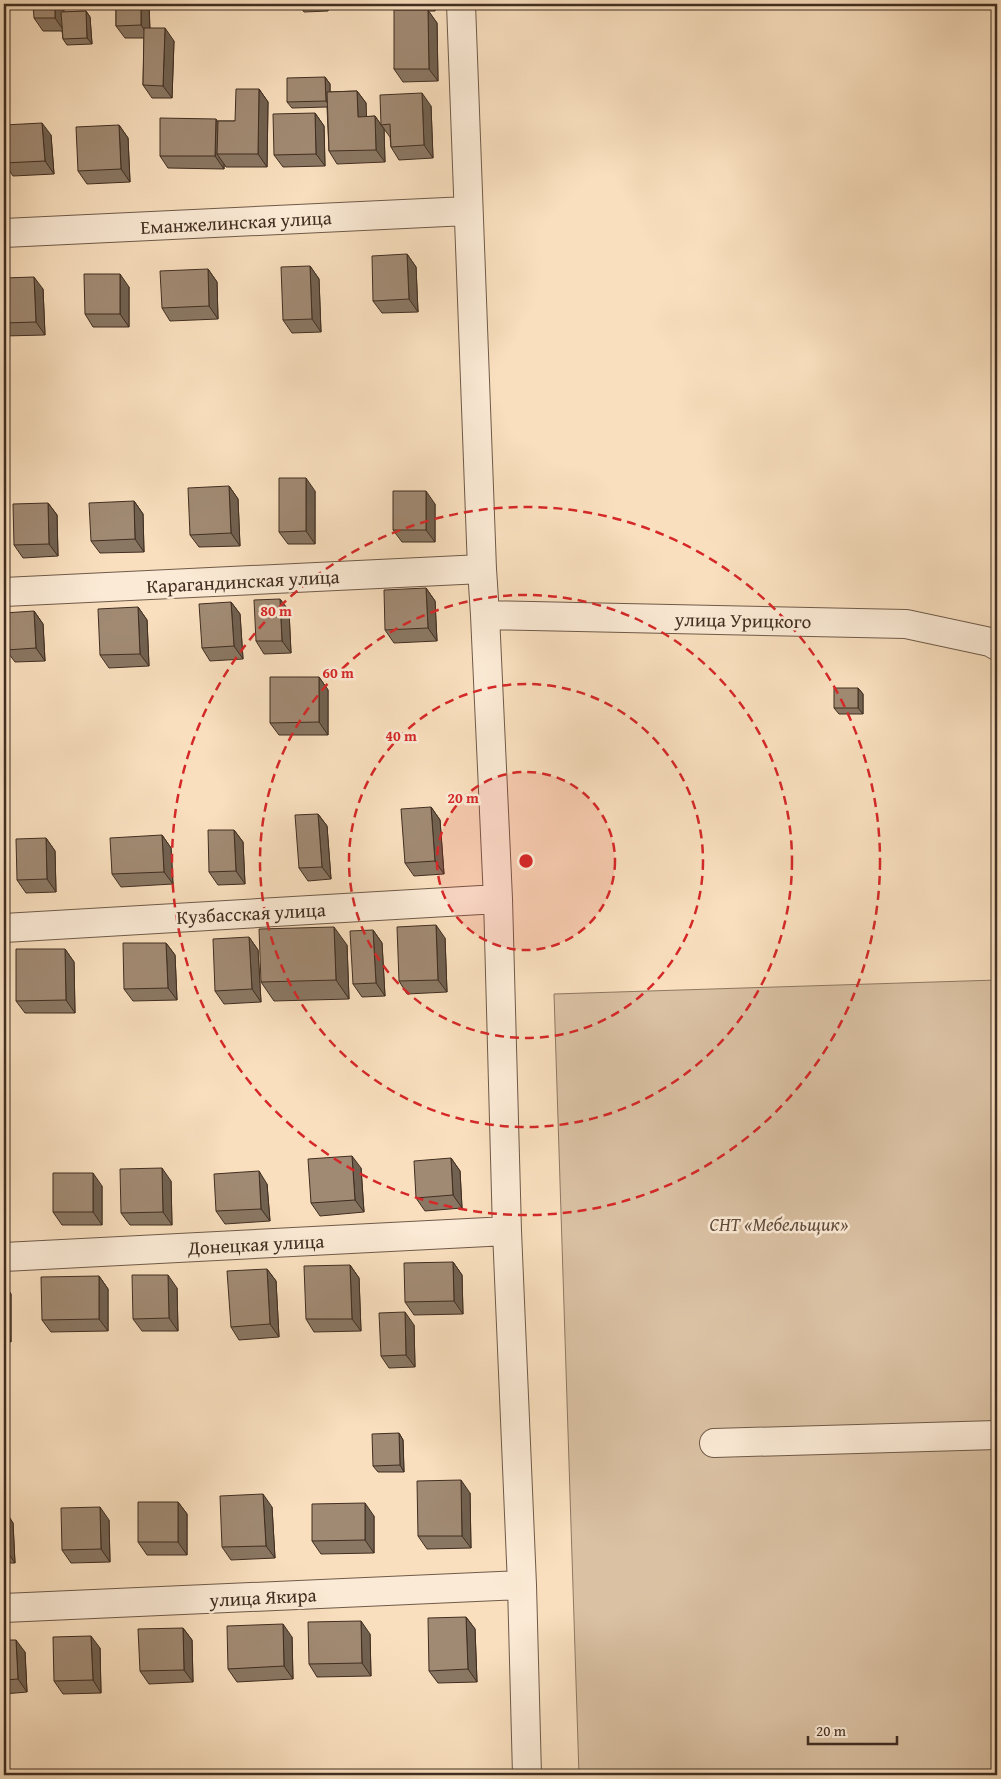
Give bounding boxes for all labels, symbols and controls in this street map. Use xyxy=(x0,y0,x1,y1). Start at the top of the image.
street label: Еманжелинская улица xyxy=(140,203,332,241)
street label: Карагандинская улица xyxy=(146,562,340,600)
text: 80 m xyxy=(260,600,292,621)
street label: улица Урицкого xyxy=(673,605,812,635)
text: 60 m xyxy=(322,662,354,683)
text: 40 m xyxy=(385,725,417,746)
text: 20 m xyxy=(447,787,479,808)
centre of rings xyxy=(517,852,535,870)
street label: Кузбасская улица xyxy=(176,895,326,931)
park label: СНТ «Мебельщик» xyxy=(710,1210,848,1238)
street label: Донецкая улица xyxy=(186,1226,325,1262)
street label: улица Якира xyxy=(208,1580,317,1614)
scale bar xyxy=(808,1714,897,1746)
text: 20 m xyxy=(816,1720,847,1741)

